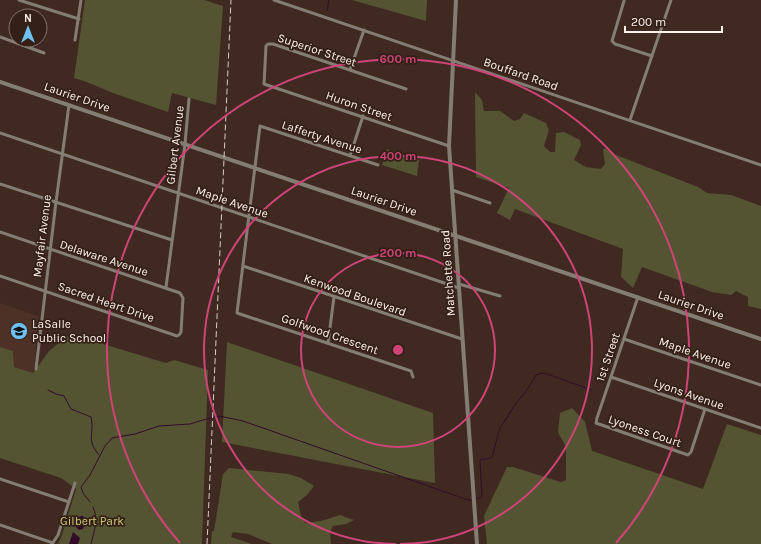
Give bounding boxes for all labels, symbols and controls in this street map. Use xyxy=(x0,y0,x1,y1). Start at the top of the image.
north arrow xyxy=(8,8,48,48)
scale bar xyxy=(625,8,722,34)
text: N xyxy=(24,12,32,25)
text: 200 m xyxy=(631,15,666,29)
street label: Superior Street xyxy=(276,31,359,70)
text: 600 m xyxy=(380,52,416,66)
street label: Bouffard Road xyxy=(482,55,560,93)
street label: Laurier Drive xyxy=(42,79,112,115)
street label: Huron Street xyxy=(324,88,394,124)
street label: Gilbert Avenue xyxy=(163,105,187,185)
street label: Lafferty Avenue xyxy=(280,117,364,157)
text: 400 m xyxy=(380,149,416,163)
street label: Maple Avenue xyxy=(194,183,270,221)
street label: Laurier Drive xyxy=(349,183,419,219)
street label: Mayfair Avenue xyxy=(30,194,54,278)
street label: Matchette Road xyxy=(438,229,458,317)
street label: Delaware Avenue xyxy=(58,237,150,279)
text: 200 m xyxy=(380,246,416,260)
street label: Kenwood Boulevard xyxy=(302,271,408,319)
street label: Sacred Heart Drive xyxy=(56,279,156,325)
street label: Laurier Drive xyxy=(656,287,726,323)
street label: Golfwood Crescent xyxy=(280,311,381,357)
place label: LaSalle Public School xyxy=(32,317,106,345)
school or university icon: LaSalle Public School xyxy=(9,321,29,341)
street label: 1st Street xyxy=(593,330,623,383)
street label: Maple Avenue xyxy=(657,334,733,372)
centre of rings xyxy=(391,343,405,357)
street label: Lyons Avenue xyxy=(652,375,726,413)
street label: Lyoness Court xyxy=(607,412,684,450)
park label: Gilbert Park xyxy=(60,514,124,528)

